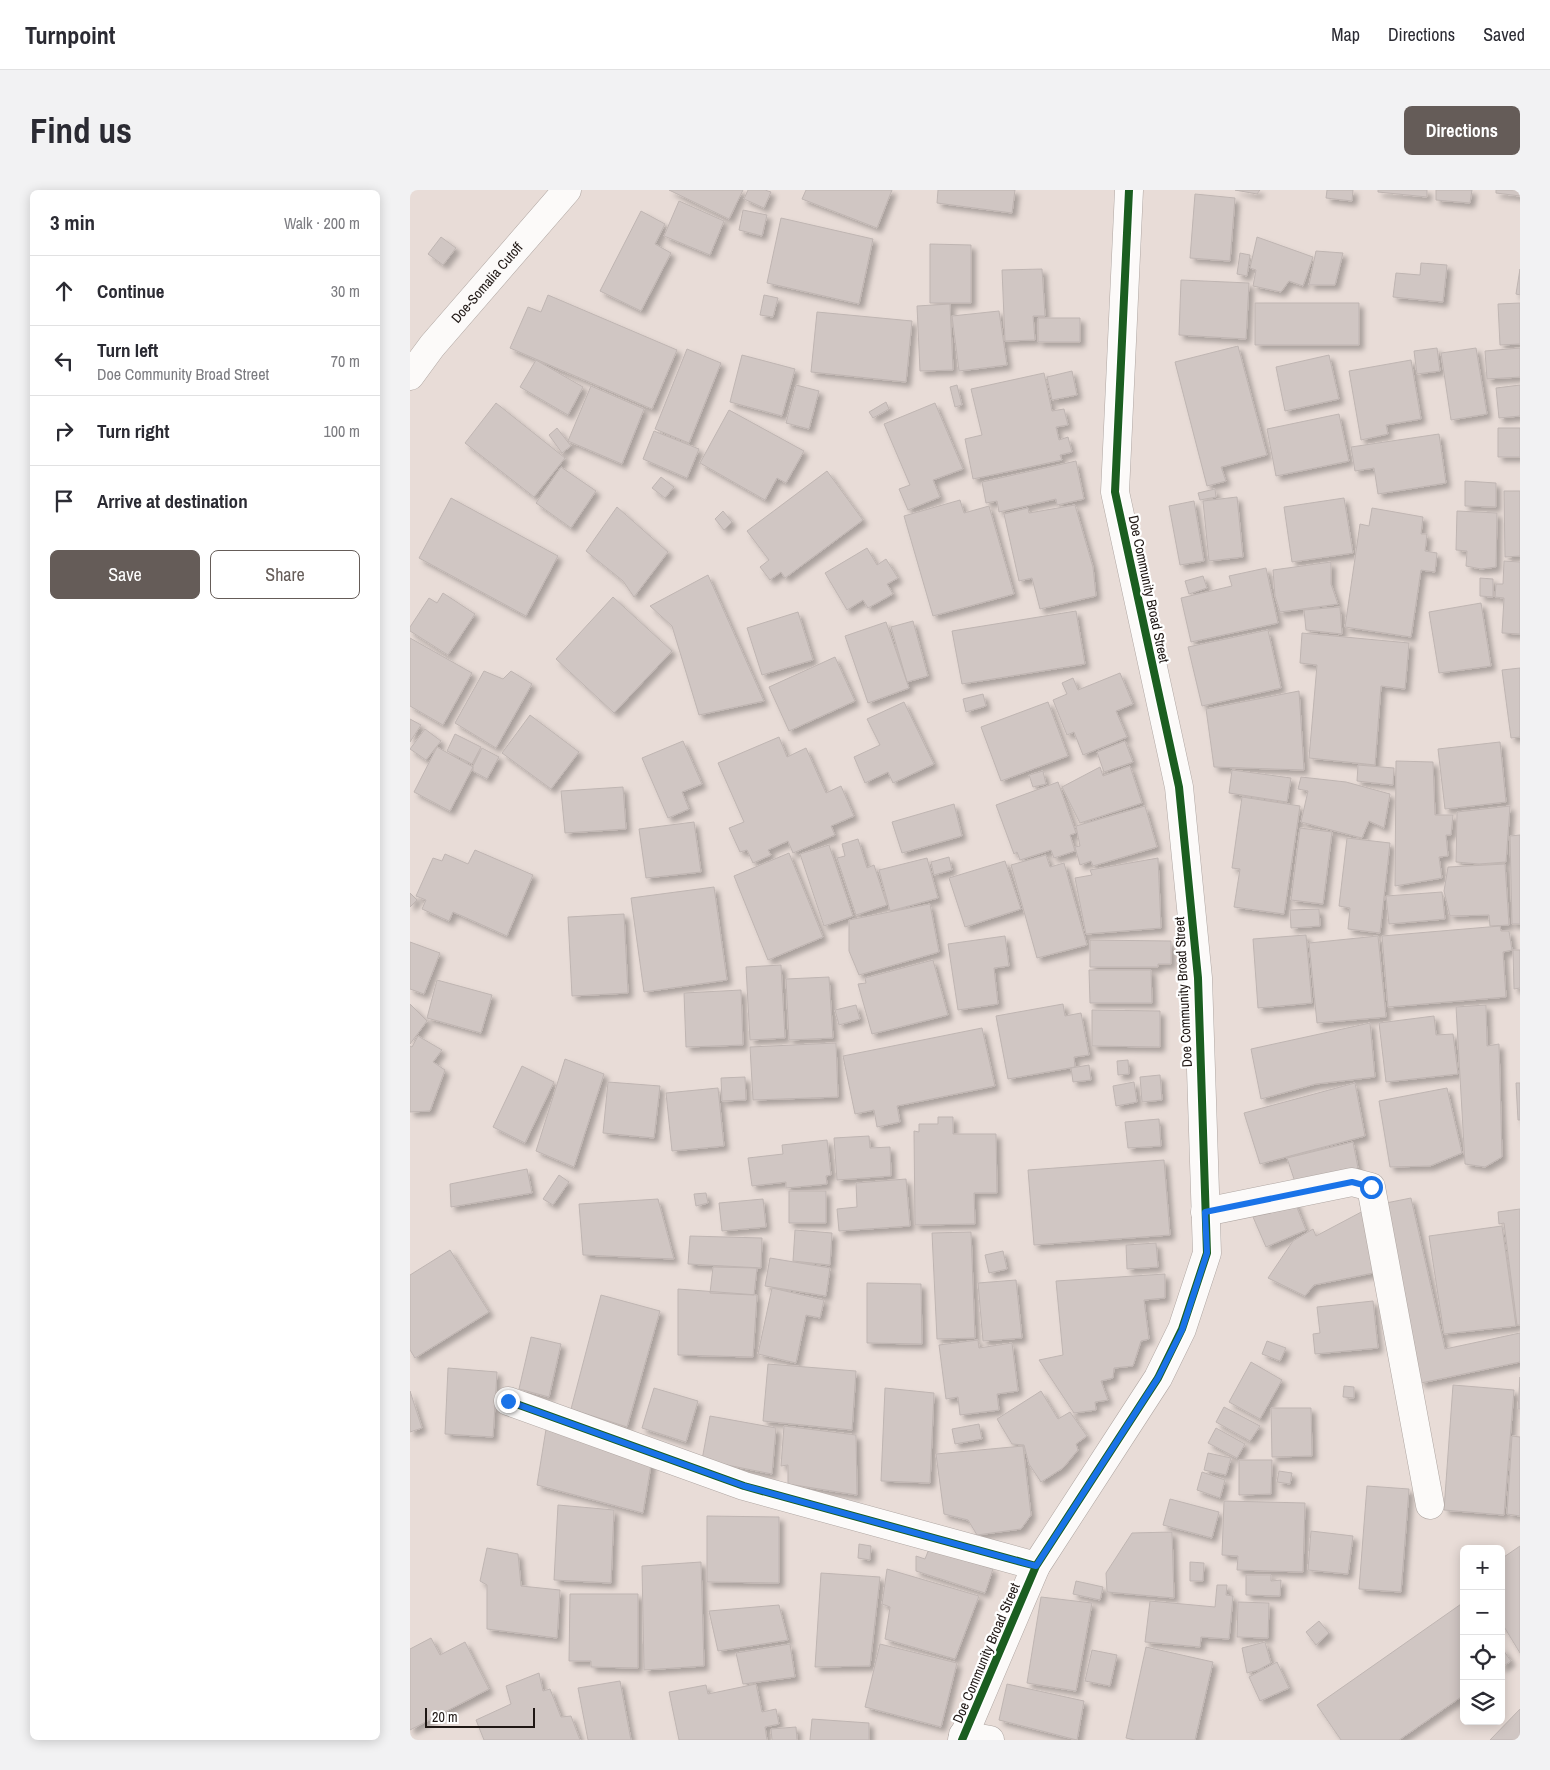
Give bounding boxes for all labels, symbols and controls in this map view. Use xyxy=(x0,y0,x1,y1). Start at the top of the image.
text: Turnpoint xyxy=(25,19,115,51)
text: Map xyxy=(1331,22,1360,47)
text: Directions xyxy=(1388,22,1455,47)
text: Saved xyxy=(1483,22,1525,47)
button: Directions xyxy=(1404,106,1520,155)
text: Find us xyxy=(30,107,132,154)
text: 3 min xyxy=(50,208,95,237)
text: Walk · 200 m xyxy=(284,212,360,234)
street label: Doe-Somalia Cutoff xyxy=(447,238,527,327)
icon: ahead xyxy=(50,277,78,305)
text: Continue xyxy=(97,278,165,304)
text: 30 m xyxy=(331,280,360,302)
text: Turn left xyxy=(97,337,158,363)
icon: left xyxy=(50,347,78,375)
text: 70 m xyxy=(331,350,360,372)
text: Doe Community Broad Street xyxy=(97,363,269,385)
icon: right xyxy=(50,417,78,445)
text: Turn right xyxy=(97,418,169,444)
text: 100 m xyxy=(324,420,360,442)
icon: arrive xyxy=(50,487,78,515)
text: Arrive at destination xyxy=(97,488,248,514)
street label: Doe Community Broad Street xyxy=(1125,513,1173,665)
button: Save xyxy=(50,550,200,599)
button: Share xyxy=(210,550,360,599)
street label: Doe Community Broad Street xyxy=(1170,916,1196,1068)
route start xyxy=(1360,1176,1383,1199)
route end xyxy=(497,1390,520,1413)
map controls xyxy=(1460,1545,1505,1725)
button: + xyxy=(1460,1545,1505,1590)
street label: Doe Community Broad Street xyxy=(948,1580,1024,1726)
button: − xyxy=(1460,1590,1505,1635)
button: locate xyxy=(1460,1635,1505,1680)
button: layers xyxy=(1460,1680,1505,1725)
scale bar xyxy=(425,1705,535,1728)
text: 20 m xyxy=(432,1708,458,1726)

